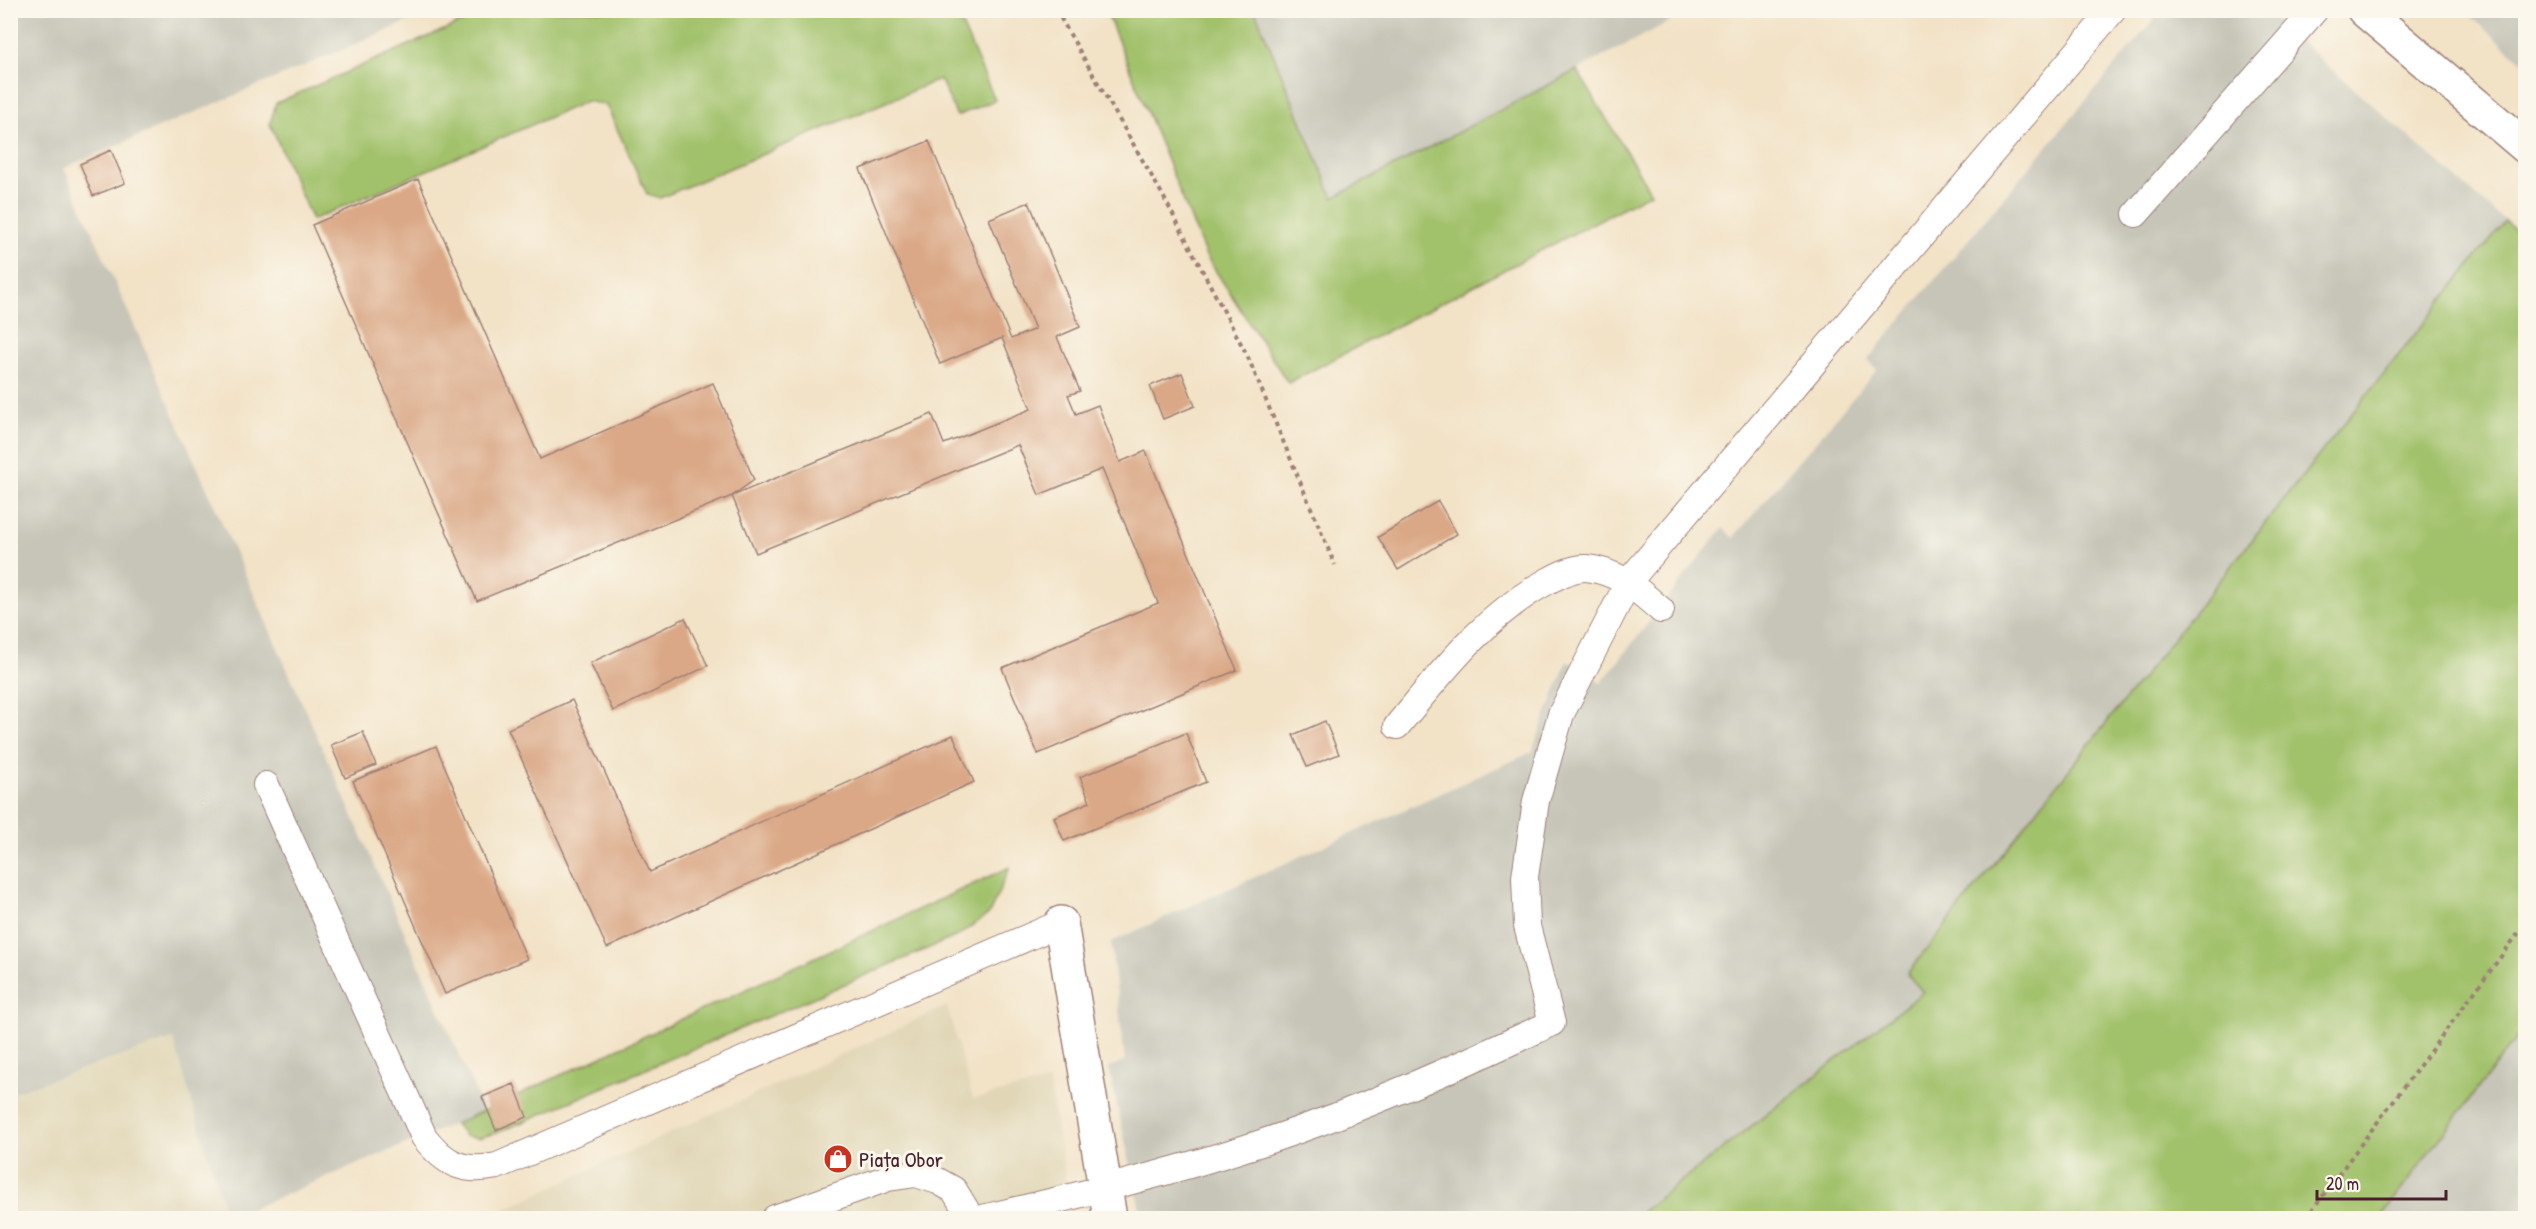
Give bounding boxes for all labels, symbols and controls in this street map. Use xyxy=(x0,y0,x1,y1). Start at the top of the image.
shop icon: Piața Obor xyxy=(822,1143,854,1175)
place label: Piața Obor xyxy=(859,1144,944,1174)
scale bar xyxy=(2317,1163,2446,1201)
text: 20 m xyxy=(2326,1171,2359,1196)

